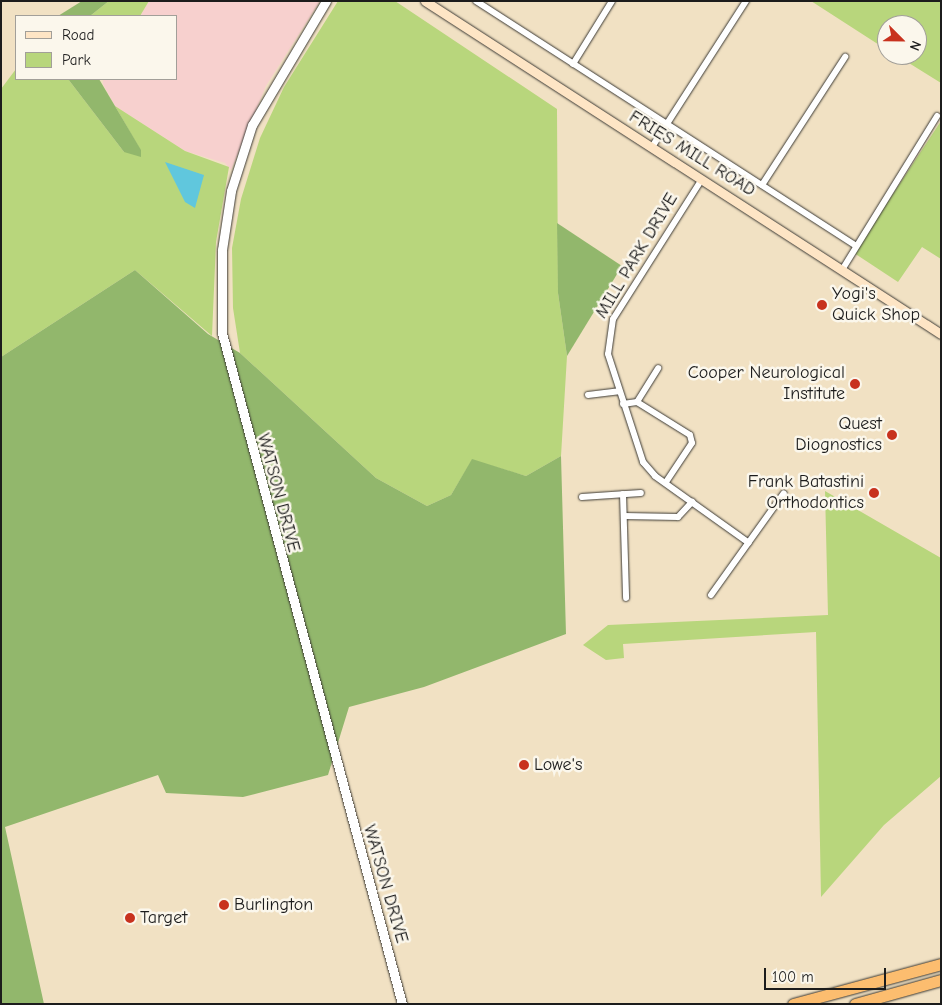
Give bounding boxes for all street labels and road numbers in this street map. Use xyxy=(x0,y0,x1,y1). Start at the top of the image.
street label: FRIES MILL ROAD xyxy=(625,106,759,202)
street label: MILL PARK DRIVE xyxy=(591,189,683,323)
street label: WATSON DRIVE xyxy=(252,431,304,555)
street label: WATSON DRIVE xyxy=(358,822,412,946)

